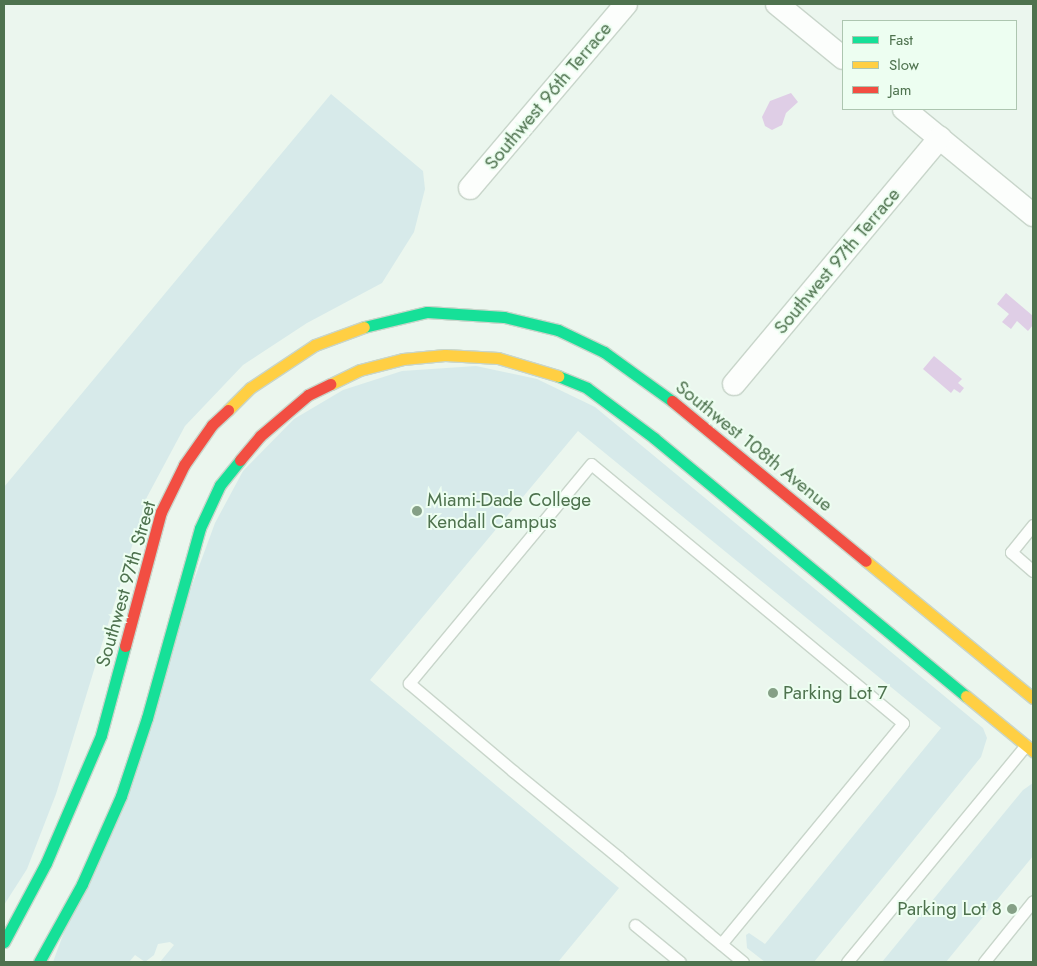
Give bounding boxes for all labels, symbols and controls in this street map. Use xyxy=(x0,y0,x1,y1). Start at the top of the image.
street label: Southwest 96th Terrace xyxy=(480,18,616,174)
legend xyxy=(842,20,1017,110)
text: Fast xyxy=(889,29,913,51)
text: Slow xyxy=(889,54,919,76)
text: Jam xyxy=(889,79,912,101)
street label: Southwest 97th Terrace xyxy=(769,183,905,339)
street label: Southwest 108th Avenue xyxy=(671,376,837,516)
place label: Miami-Dade College Kendall Campus xyxy=(427,489,591,533)
street label: Southwest 97th Street xyxy=(91,498,161,670)
marker: Miami-Dade College Kendall Campus xyxy=(411,505,423,517)
place label: Parking Lot 7 xyxy=(783,682,887,704)
marker: Parking Lot 7 xyxy=(767,687,779,699)
place label: Parking Lot 8 xyxy=(897,898,1002,920)
marker: Parking Lot 8 xyxy=(1006,903,1018,915)

